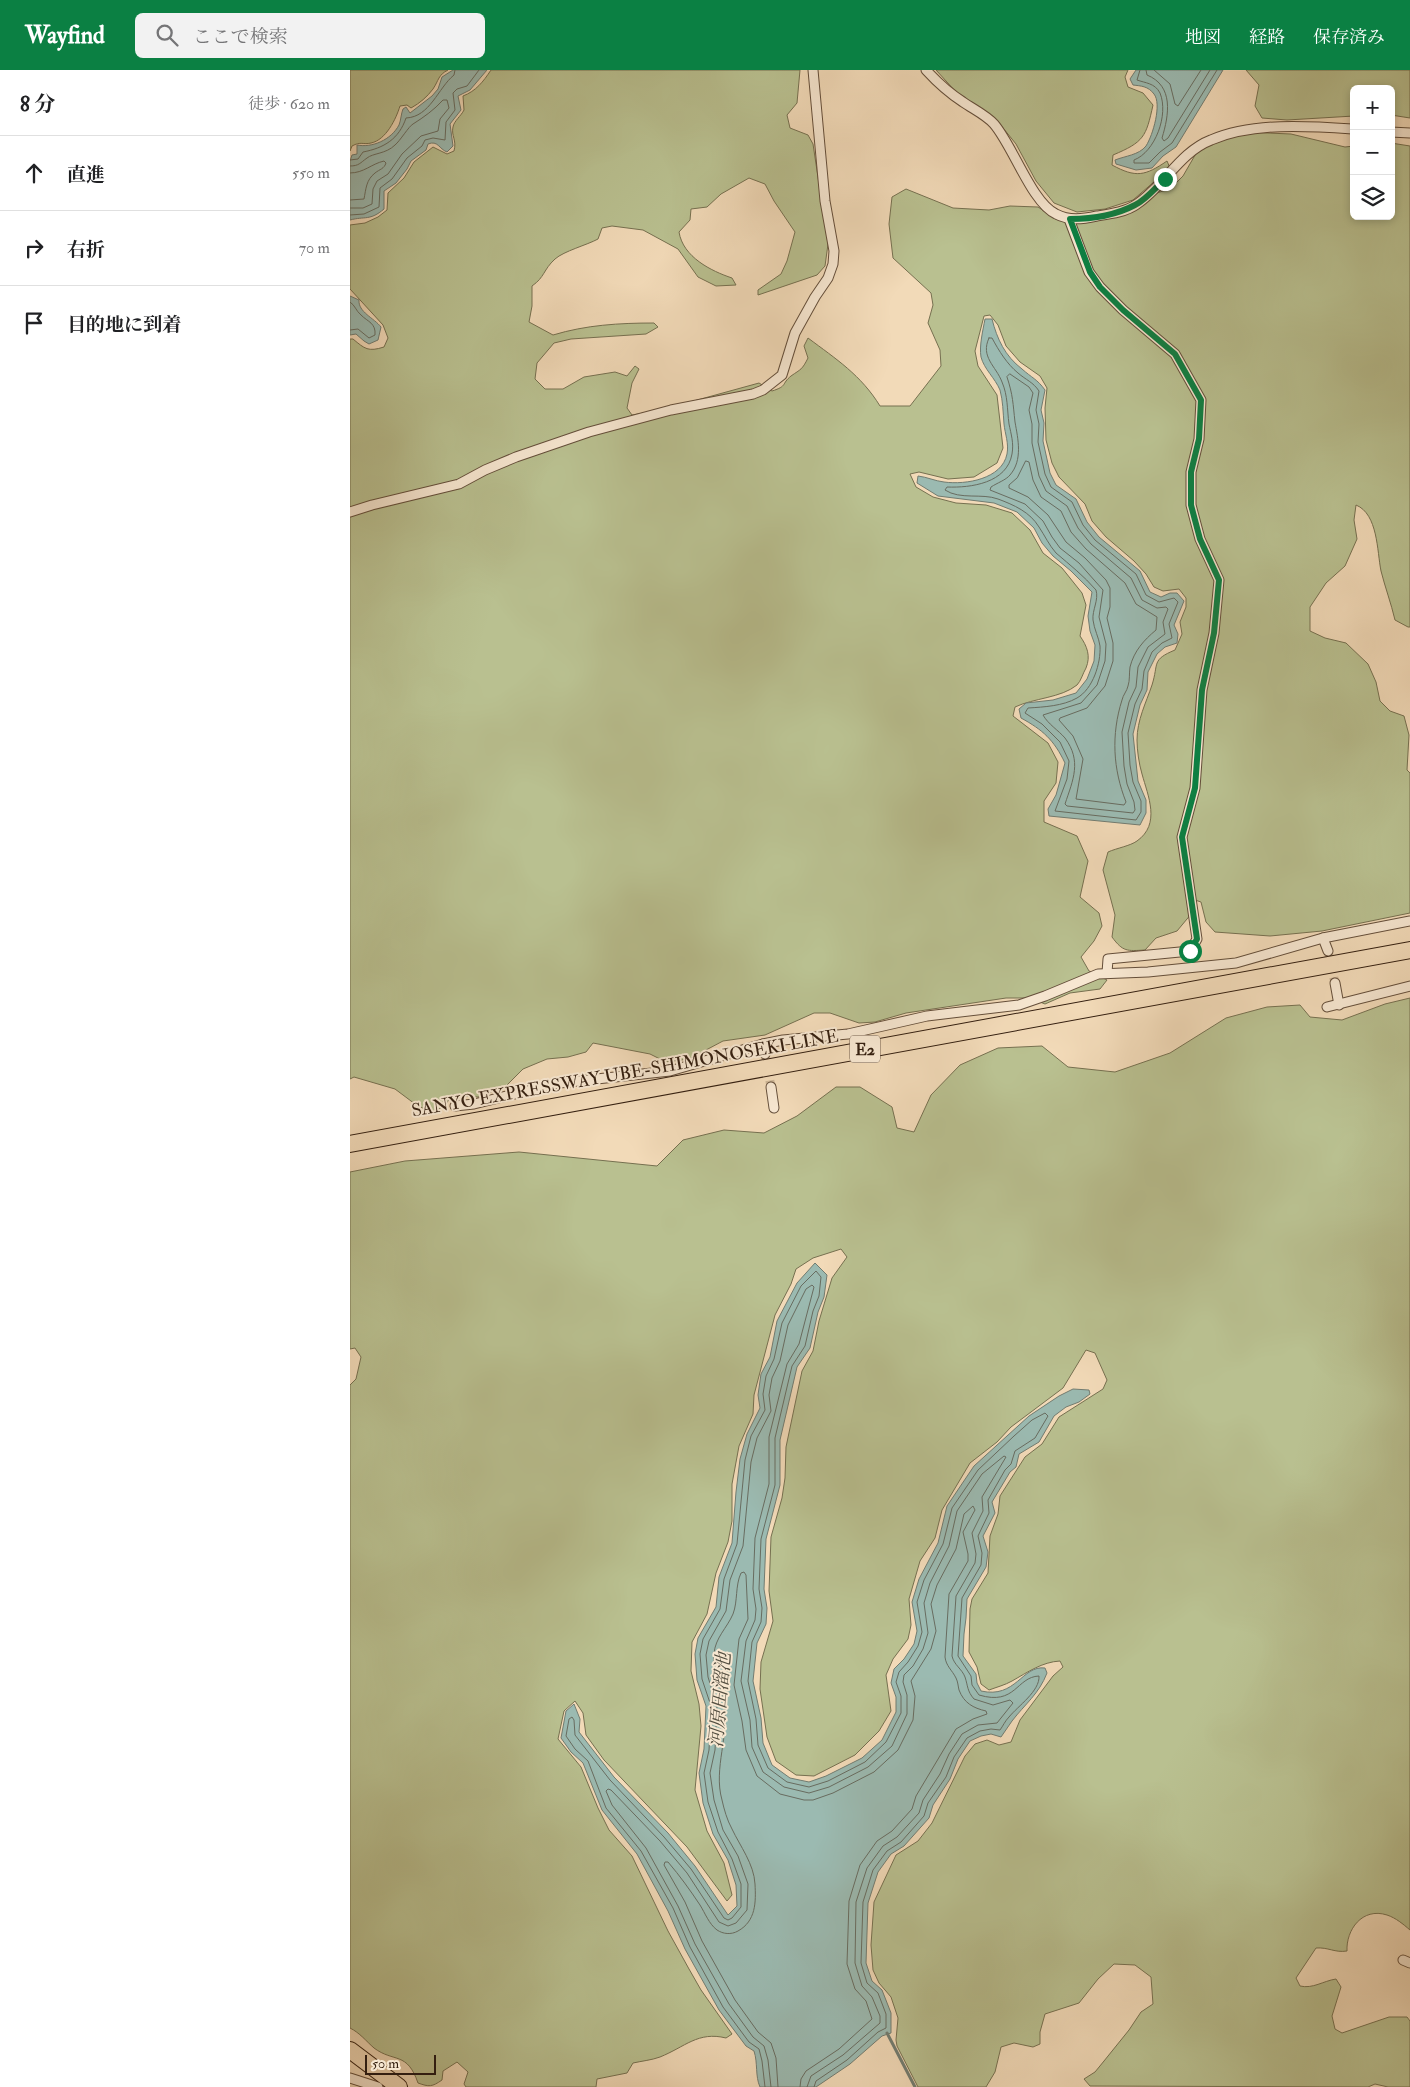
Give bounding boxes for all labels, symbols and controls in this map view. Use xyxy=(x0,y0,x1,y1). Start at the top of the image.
search box xyxy=(135,13,485,58)
text: Wayfind xyxy=(25,20,105,51)
icon: search xyxy=(153,21,181,49)
text: ここで検索 xyxy=(193,25,288,49)
text: 地図 xyxy=(1185,26,1221,49)
text: 経路 xyxy=(1249,26,1285,49)
text: 保存済み xyxy=(1313,26,1385,49)
map controls xyxy=(1350,85,1395,220)
button: + xyxy=(1350,85,1395,130)
text: 8 分 xyxy=(20,91,55,118)
text: 徒歩 · 620 m xyxy=(248,94,330,114)
button: − xyxy=(1350,130,1395,175)
icon: ahead xyxy=(20,159,48,187)
text: 直進 xyxy=(67,163,105,187)
text: 550 m xyxy=(292,163,330,183)
route end xyxy=(1154,168,1177,191)
button: layers xyxy=(1350,175,1395,220)
icon: right xyxy=(20,234,48,262)
text: 右折 xyxy=(67,238,105,262)
text: 70 m xyxy=(299,238,330,258)
icon: arrive xyxy=(20,309,48,337)
text: 目的地に到着 xyxy=(67,313,181,337)
route start xyxy=(1179,940,1202,963)
street label: SANYO EXPRESSWAY UBE-SHIMONOSEKI LINE xyxy=(410,1025,840,1122)
road number: E2 xyxy=(850,1036,880,1062)
water label: 河原田溜池 xyxy=(704,1650,736,1748)
scale bar xyxy=(365,2052,436,2075)
text: 50 m xyxy=(372,2055,399,2072)

